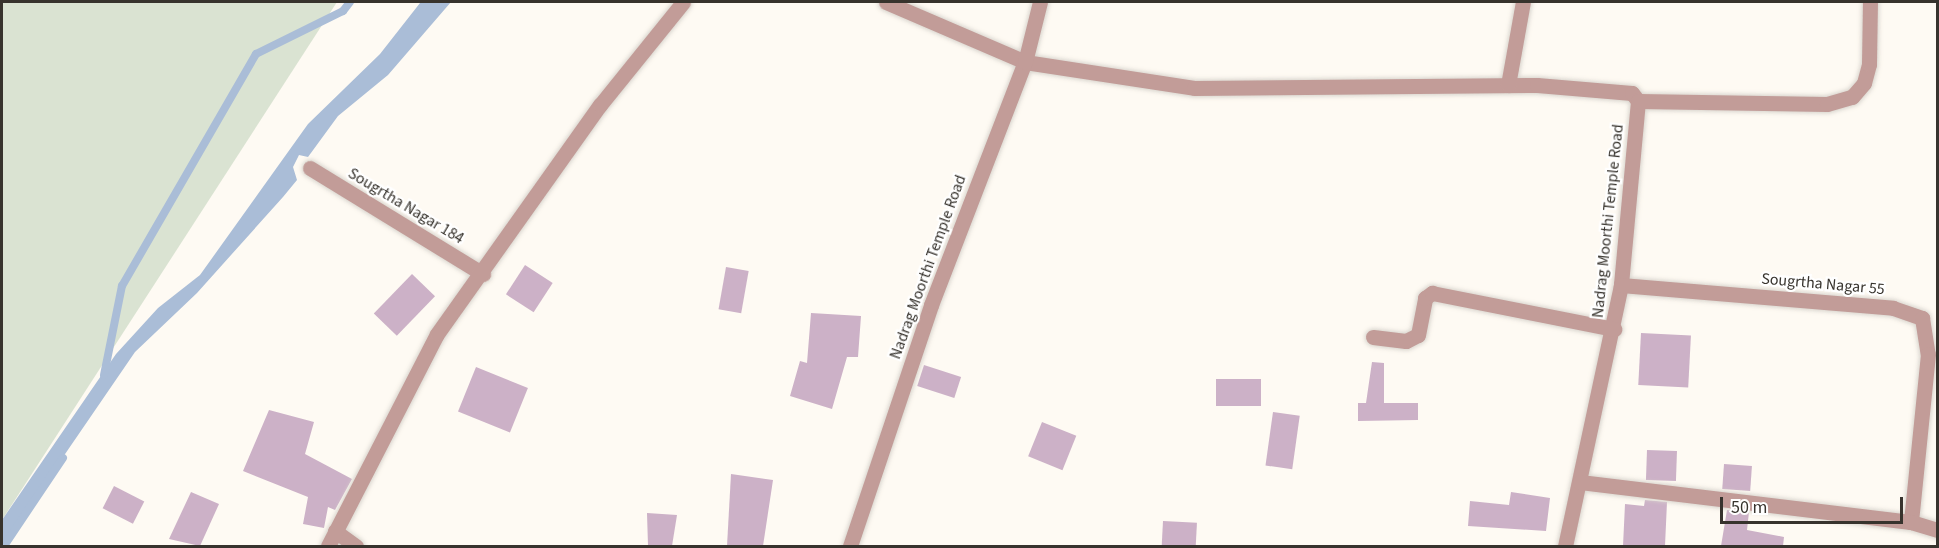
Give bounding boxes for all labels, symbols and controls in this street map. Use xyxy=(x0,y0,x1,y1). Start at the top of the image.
street label: Nadrag Moorthi Temple Road xyxy=(1588,123,1628,319)
street label: Sougrtha Nagar 184 xyxy=(345,164,467,248)
street label: Nadrag Moorthi Temple Road xyxy=(886,172,970,362)
street label: Sougrtha Nagar 55 xyxy=(1760,269,1886,299)
scale bar xyxy=(1723,485,1906,523)
text: 50 m xyxy=(1731,495,1767,520)

